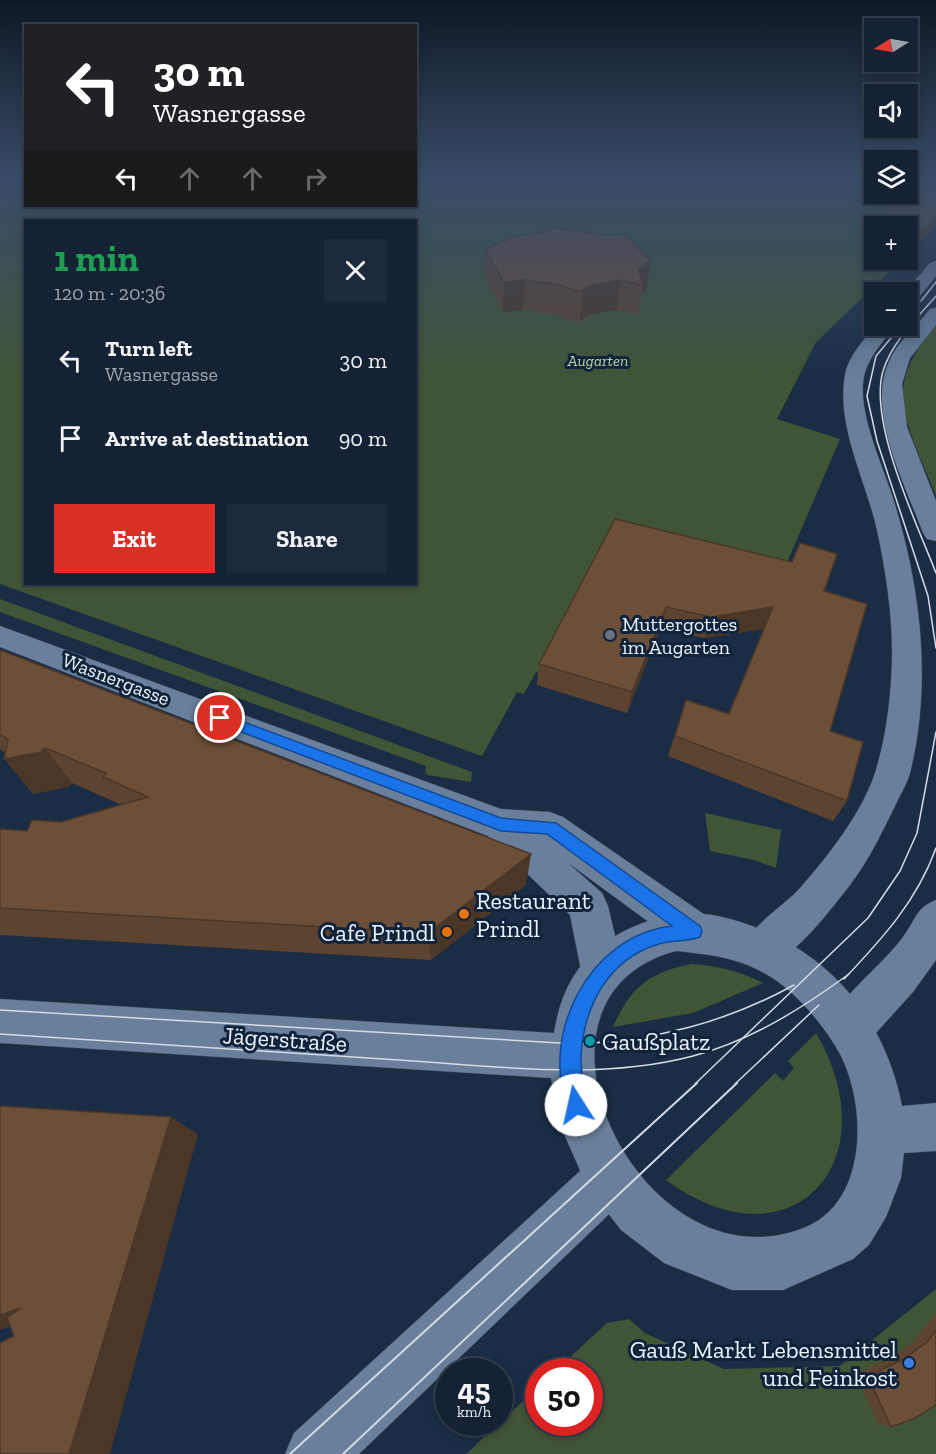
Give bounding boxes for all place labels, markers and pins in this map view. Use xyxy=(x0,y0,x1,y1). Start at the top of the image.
place label: Muttergottes im Augarten xyxy=(622,612,737,659)
marker: Muttergottes im Augarten xyxy=(603,628,617,642)
pin xyxy=(194,692,245,743)
place label: Restaurant Prindl xyxy=(476,886,591,943)
marker: Restaurant Prindl xyxy=(457,907,471,921)
place label: Cafe Prindl xyxy=(320,918,435,947)
marker: Cafe Prindl xyxy=(440,925,454,939)
place label: Gaußplatz xyxy=(602,1027,710,1056)
marker: Gaußplatz xyxy=(583,1034,597,1048)
place label: Gauß Markt Lebensmittel und Feinkost xyxy=(630,1335,897,1392)
marker: Gauß Markt Lebensmittel und Feinkost xyxy=(902,1356,916,1370)

